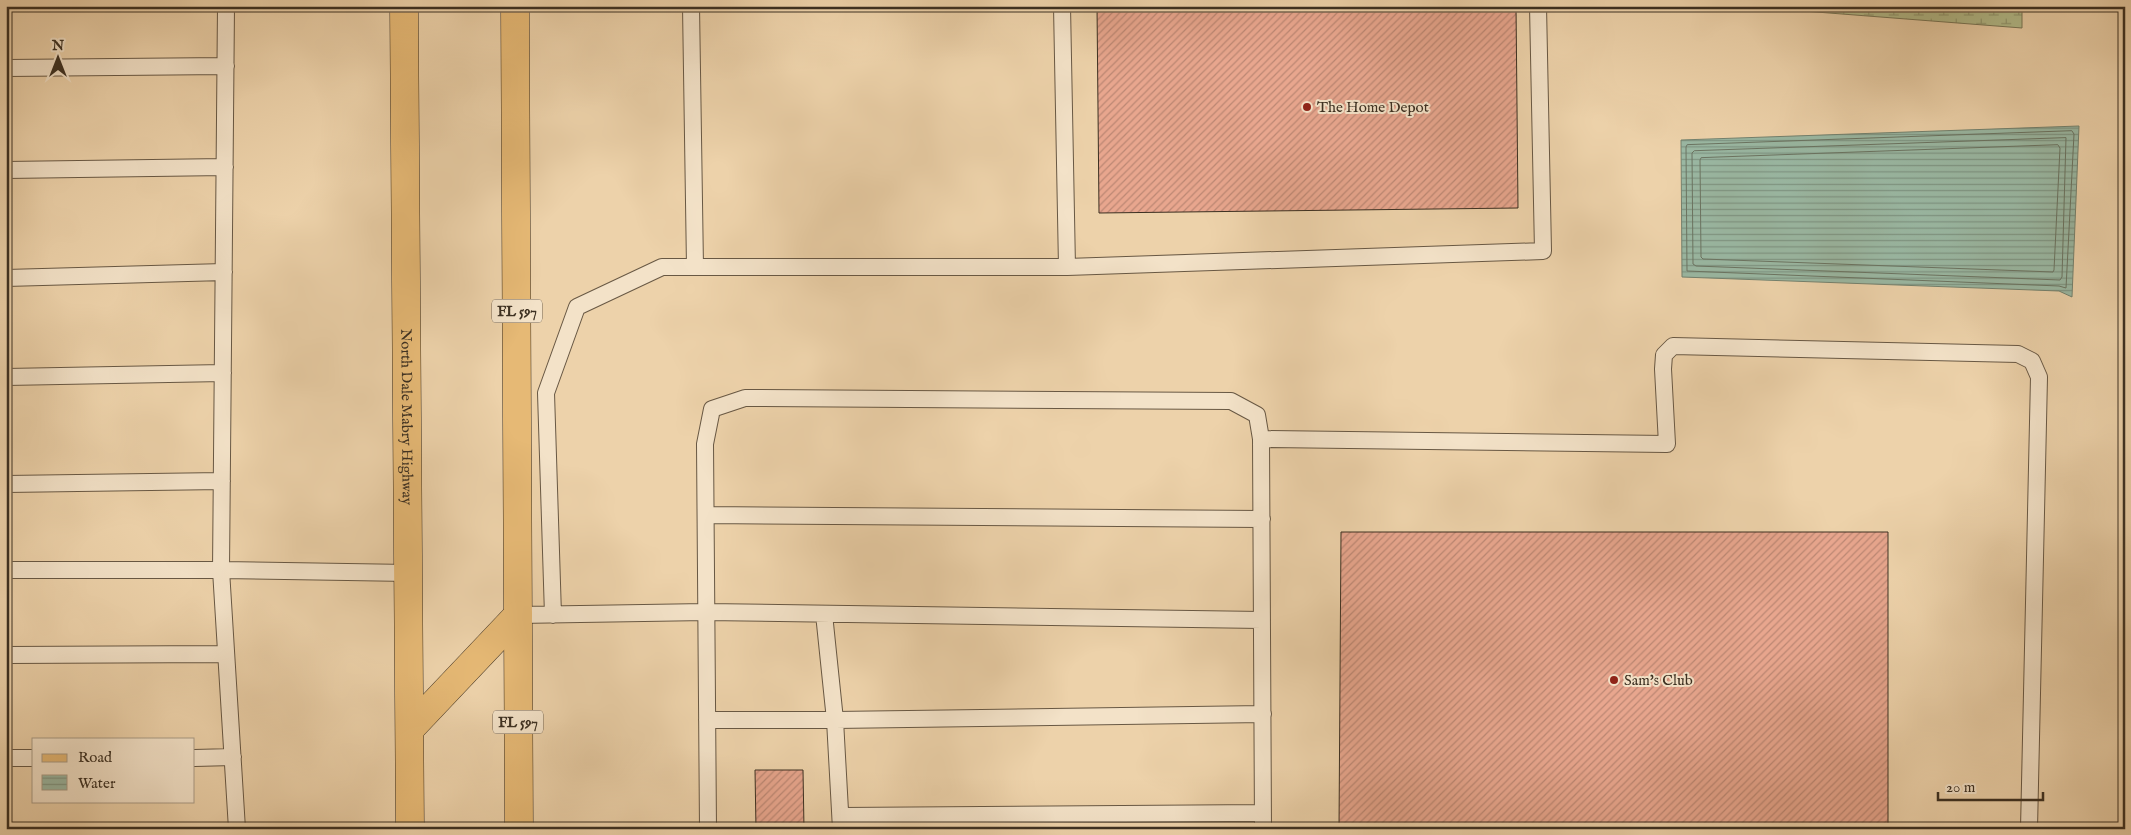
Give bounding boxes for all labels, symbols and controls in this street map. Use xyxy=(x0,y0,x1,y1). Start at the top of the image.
north arrow xyxy=(32,32,82,82)
text: N xyxy=(51,37,64,55)
place label: The Home Depot xyxy=(1317,98,1429,117)
marker: The Home Depot xyxy=(1301,101,1313,113)
road number: FL 597 xyxy=(492,300,542,322)
street label: North Dale Mabry Highway xyxy=(396,329,417,506)
place label: Sam's Club xyxy=(1624,671,1693,690)
marker: Sam's Club xyxy=(1608,674,1620,686)
road number: FL 597 xyxy=(493,710,543,734)
legend xyxy=(32,738,195,802)
text: Road xyxy=(78,748,113,767)
scale bar xyxy=(1938,770,2044,802)
text: Water xyxy=(78,774,116,793)
text: 20 m xyxy=(1946,778,1976,797)

